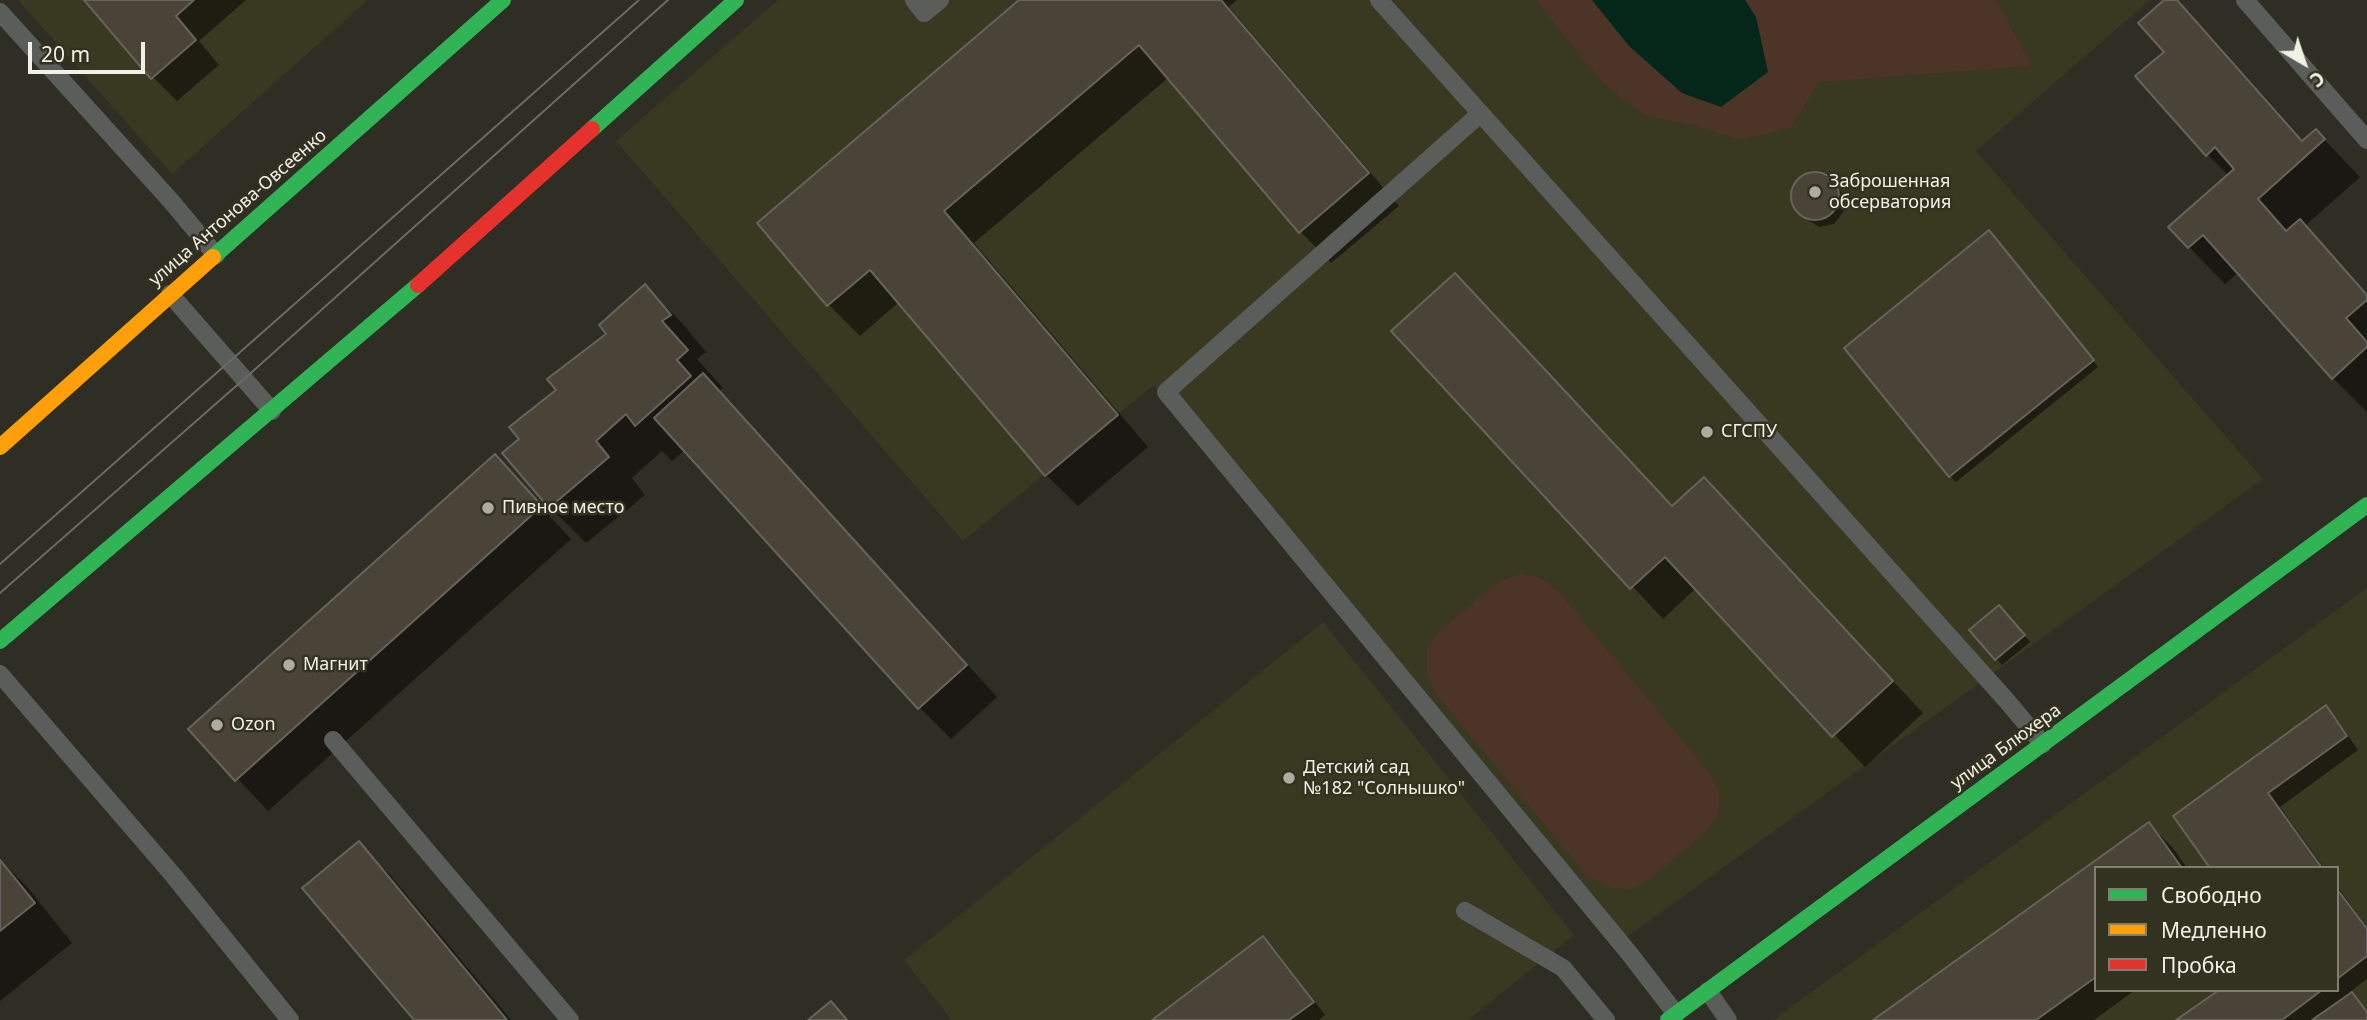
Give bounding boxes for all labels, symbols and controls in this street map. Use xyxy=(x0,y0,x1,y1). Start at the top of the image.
scale bar xyxy=(32,28,149,72)
north arrow xyxy=(2269,28,2339,98)
text: 20 m xyxy=(41,40,90,68)
text: С xyxy=(2304,65,2330,93)
street label: улица Антонова-Овсеенко xyxy=(145,125,331,291)
place label: Заброшенная обсерватория xyxy=(1829,171,1951,214)
marker: Заброшенная обсерватория xyxy=(1807,184,1823,200)
place label: СГСПУ xyxy=(1721,421,1777,443)
marker: СГСПУ xyxy=(1699,424,1715,440)
place label: Пивное место xyxy=(502,497,624,519)
marker: Пивное место xyxy=(480,500,496,516)
place label: Магнит xyxy=(303,654,368,676)
marker: Магнит xyxy=(281,657,297,673)
street label: улица Блюхера xyxy=(1947,700,2065,794)
place label: Ozon xyxy=(231,714,276,736)
marker: Ozon xyxy=(209,717,225,733)
place label: Детский сад №182 "Солнышко" xyxy=(1303,757,1465,800)
marker: Детский сад №182 "Солнышко" xyxy=(1281,770,1297,786)
legend xyxy=(2094,866,2339,992)
text: Свободно xyxy=(2161,881,2262,909)
text: Медленно xyxy=(2161,916,2267,944)
text: Пробка xyxy=(2161,951,2237,979)

